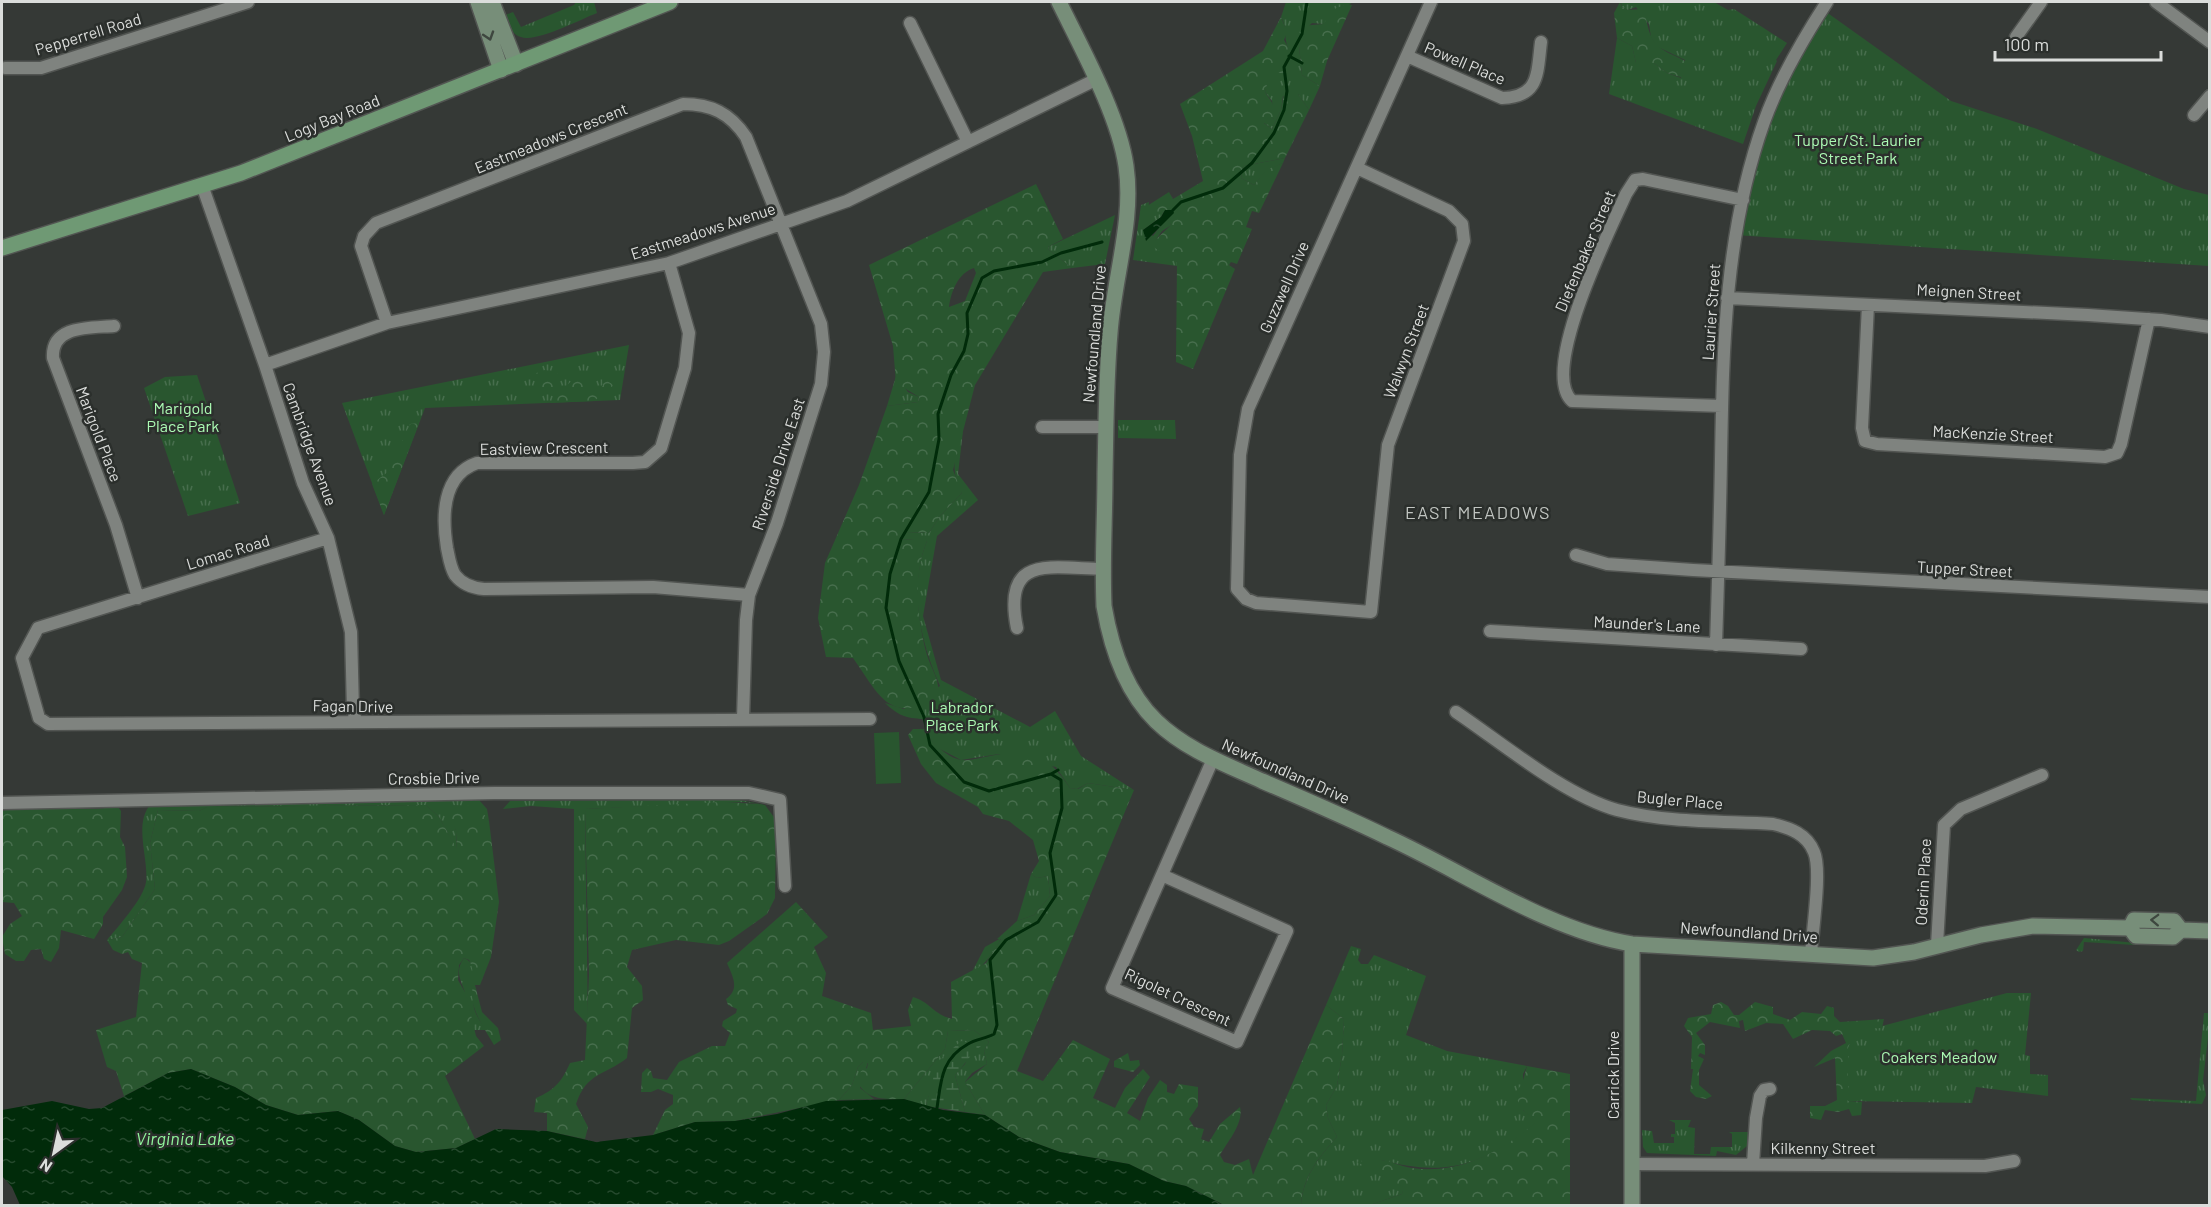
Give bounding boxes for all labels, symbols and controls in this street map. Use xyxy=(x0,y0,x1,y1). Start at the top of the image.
street label: Pepperrell Road xyxy=(33,8,143,59)
scale bar xyxy=(1995,24,2162,62)
one-way arrow xyxy=(482,30,494,41)
text: 100 m xyxy=(2004,33,2049,55)
street label: Powell Place xyxy=(1422,37,1509,88)
street label: Logy Bay Road xyxy=(281,90,382,145)
street label: Eastmeadows Crescent xyxy=(472,98,630,177)
park label: Tupper/St. Laurier Street Park xyxy=(1794,130,1922,167)
street label: Diefenbaker Street xyxy=(1550,187,1619,315)
street label: Eastmeadows Avenue xyxy=(628,198,778,263)
street label: Guzzwell Drive xyxy=(1255,238,1312,336)
street label: Laurier Street xyxy=(1698,263,1723,361)
street label: Newfoundland Drive xyxy=(1078,264,1109,404)
street label: Meignen Street xyxy=(1916,279,2022,304)
street label: Walwyn Street xyxy=(1379,301,1432,401)
street label: Cambridge Avenue xyxy=(279,380,342,508)
street label: Marigold Place xyxy=(73,383,126,484)
street label: Riverside Drive East xyxy=(747,395,808,532)
park label: Marigold Place Park xyxy=(147,398,219,435)
street label: MacKenzie Street xyxy=(1932,421,2054,446)
street label: Eastview Crescent xyxy=(479,437,609,458)
district label: EAST MEADOWS xyxy=(1405,501,1551,523)
street label: Lomac Road xyxy=(184,530,272,573)
street label: Tupper Street xyxy=(1917,557,2013,580)
street label: Maunder's Lane xyxy=(1593,611,1701,636)
street label: Fagan Drive xyxy=(312,695,394,716)
park label: Labrador Place Park xyxy=(926,697,998,734)
street label: Newfoundland Drive xyxy=(1219,734,1353,807)
street label: Crosbie Drive xyxy=(388,767,480,788)
street label: Bugler Place xyxy=(1636,786,1724,813)
street label: Oderin Place xyxy=(1911,838,1934,926)
one-way arrow xyxy=(2151,914,2160,927)
street label: Newfoundland Drive xyxy=(1679,917,1819,946)
street label: Rigolet Crescent xyxy=(1122,964,1234,1029)
street label: Carrick Drive xyxy=(1603,1031,1622,1119)
park label: Coakers Meadow xyxy=(1881,1047,1998,1066)
north arrow xyxy=(24,1123,84,1183)
water label: Virginia Lake xyxy=(136,1127,234,1149)
street label: Kilkenny Street xyxy=(1770,1138,1876,1157)
text: N xyxy=(36,1155,55,1177)

